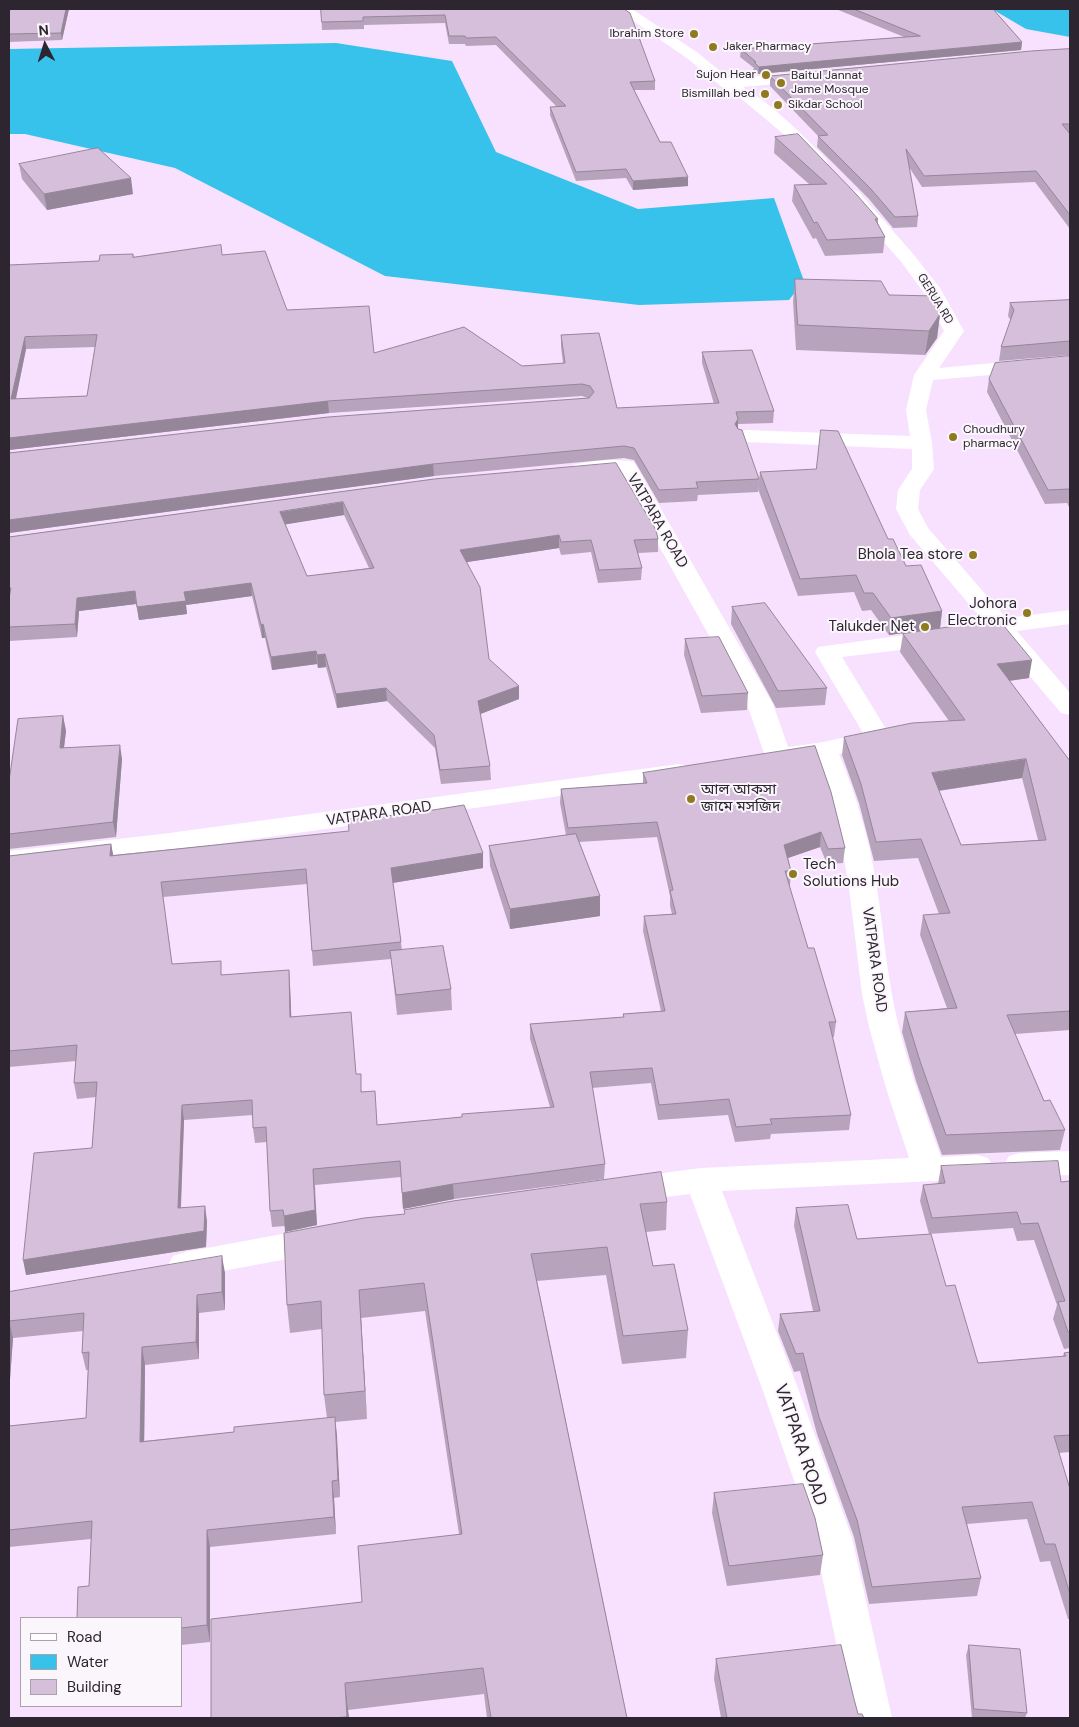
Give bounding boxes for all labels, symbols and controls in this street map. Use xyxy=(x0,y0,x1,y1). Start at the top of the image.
north arrow xyxy=(20,20,70,70)
text: N xyxy=(38,21,50,39)
place label: Ibrahim Store xyxy=(609,27,684,41)
marker: Ibrahim Store xyxy=(688,28,700,40)
place label: Jaker Pharmacy xyxy=(723,40,811,54)
marker: Jaker Pharmacy xyxy=(707,41,719,53)
place label: Sujon Hear xyxy=(696,68,756,82)
marker: Sujon Hear xyxy=(760,69,772,81)
place label: Baitul Jannat Jame Mosque xyxy=(791,69,869,97)
marker: Baitul Jannat Jame Mosque xyxy=(775,77,787,89)
place label: Bismillah bed xyxy=(681,87,755,101)
marker: Bismillah bed xyxy=(759,88,771,100)
place label: Sikdar School xyxy=(788,98,863,112)
marker: Sikdar School xyxy=(772,99,784,111)
street label: GERUA RD xyxy=(914,271,956,327)
place label: Choudhury pharmacy xyxy=(963,423,1025,451)
marker: Choudhury pharmacy xyxy=(947,431,959,443)
street label: VATPARA ROAD xyxy=(623,471,691,571)
place label: Bhola Tea store xyxy=(858,546,963,564)
marker: Bhola Tea store xyxy=(967,549,979,561)
place label: Johora Electronic xyxy=(947,595,1017,630)
marker: Johora Electronic xyxy=(1021,607,1033,619)
place label: Talukder Net xyxy=(829,618,915,636)
marker: Talukder Net xyxy=(919,621,931,633)
place label: আল আকসা জামে মসজিদ xyxy=(701,781,780,816)
marker: আল আকসা জামে মসজিদ xyxy=(685,793,697,805)
street label: VATPARA ROAD xyxy=(325,798,433,830)
place label: Tech Solutions Hub xyxy=(803,856,899,891)
marker: Tech Solutions Hub xyxy=(787,868,799,880)
street label: VATPARA ROAD xyxy=(858,906,890,1014)
street label: VATPARA ROAD xyxy=(769,1381,831,1509)
legend xyxy=(20,1617,182,1707)
text: Road xyxy=(67,1627,102,1647)
text: Water xyxy=(67,1652,108,1672)
text: Building xyxy=(67,1677,122,1697)

